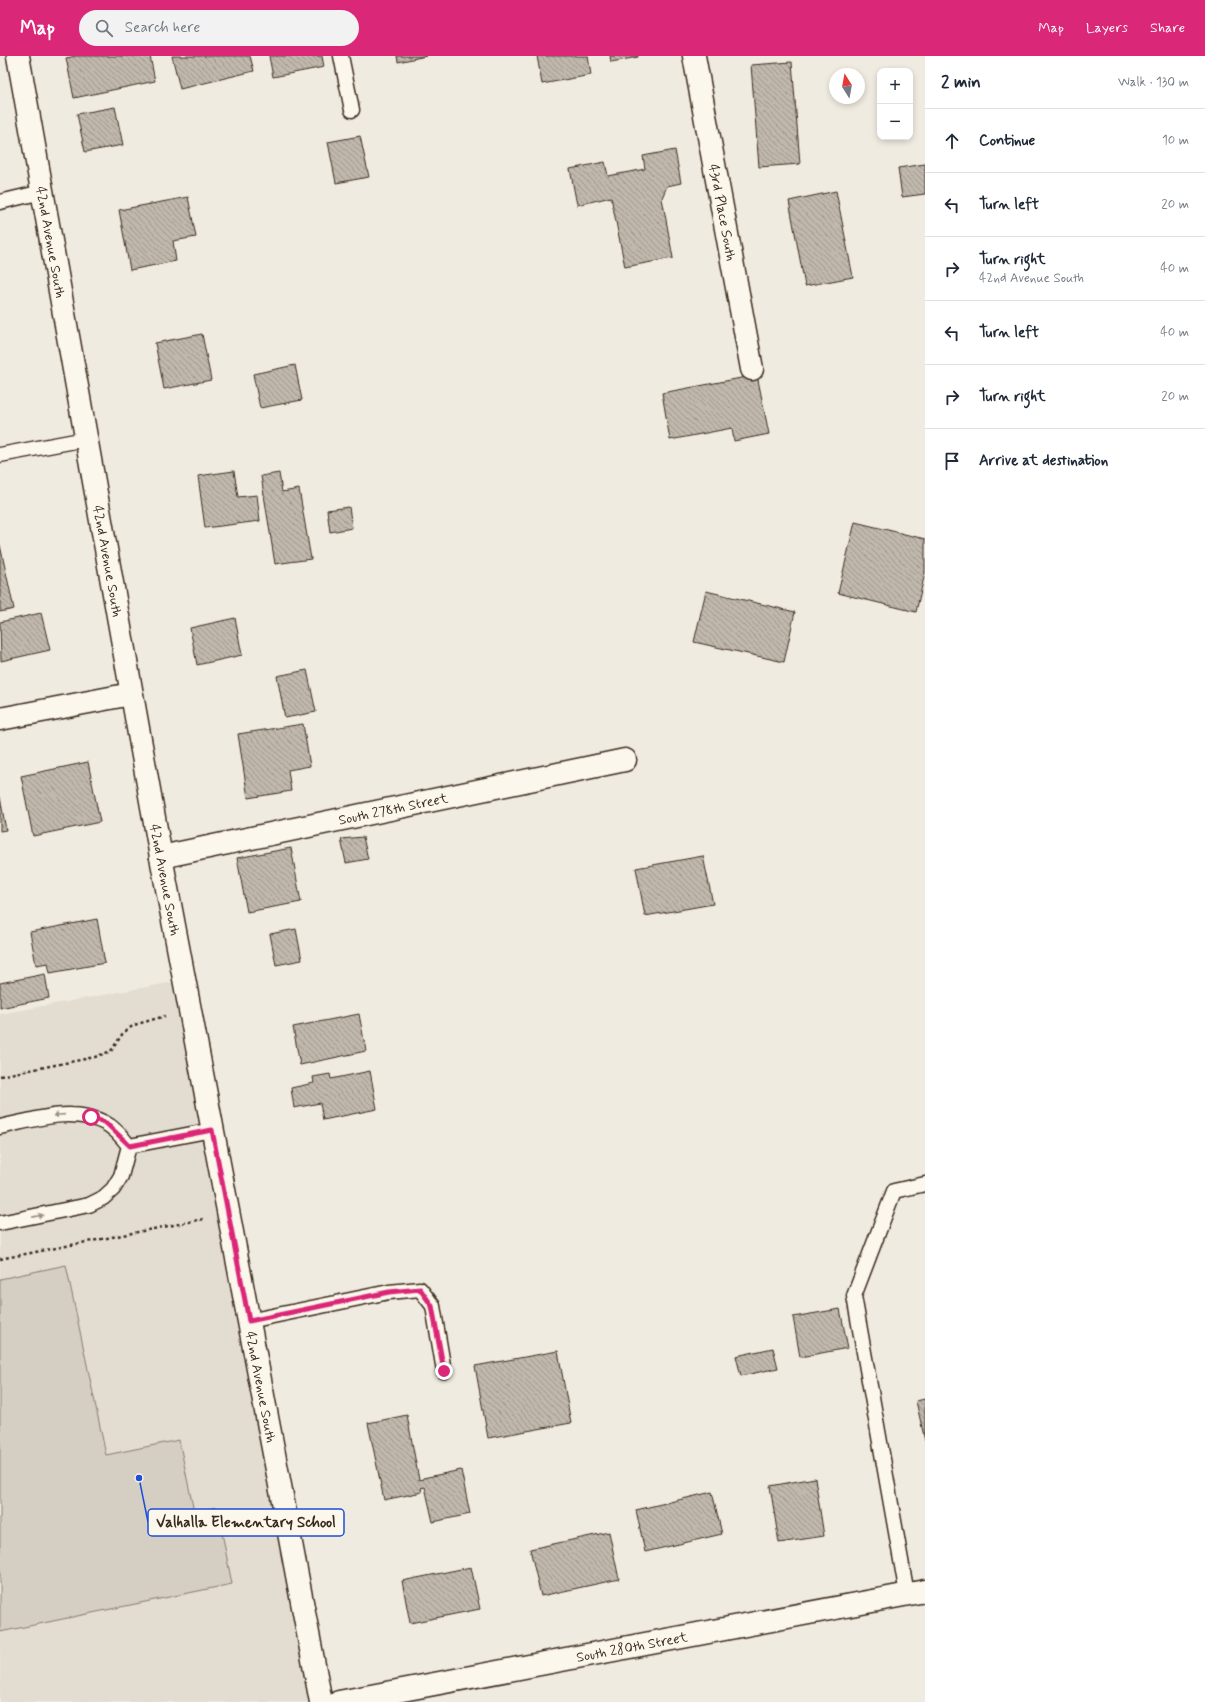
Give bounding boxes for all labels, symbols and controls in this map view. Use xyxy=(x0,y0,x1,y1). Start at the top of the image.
search box xyxy=(79,10,359,46)
text: Map xyxy=(20,16,55,41)
icon: search xyxy=(93,17,115,39)
text: Search here xyxy=(125,18,200,38)
text: Map xyxy=(1038,19,1064,37)
text: Layers xyxy=(1086,19,1128,37)
text: Share xyxy=(1150,19,1185,37)
north arrow xyxy=(829,68,865,104)
map controls xyxy=(877,68,913,140)
button: + xyxy=(877,68,913,104)
text: 2 min xyxy=(941,71,981,93)
text: Walk · 130 m xyxy=(1118,74,1189,91)
button: − xyxy=(877,104,913,140)
icon: ahead xyxy=(941,130,963,152)
text: Continue xyxy=(979,131,1035,151)
text: 10 m xyxy=(1162,132,1189,149)
street label: 43rd Place South xyxy=(704,163,740,263)
street label: 42nd Avenue South xyxy=(31,185,69,300)
icon: left xyxy=(941,194,963,216)
text: Turn left xyxy=(979,195,1039,215)
text: 20 m xyxy=(1161,196,1189,213)
text: Turn right xyxy=(979,250,1046,270)
icon: right xyxy=(941,258,963,280)
text: 40 m xyxy=(1160,260,1189,277)
text: 42nd Avenue South xyxy=(979,270,1084,287)
icon: left xyxy=(941,322,963,344)
text: Turn left xyxy=(979,323,1039,343)
text: 40 m xyxy=(1160,324,1189,341)
icon: right xyxy=(941,386,963,408)
text: Turn right xyxy=(979,387,1046,407)
text: 20 m xyxy=(1161,388,1189,405)
icon: arrive xyxy=(941,450,963,472)
text: Arrive at destination xyxy=(979,451,1108,471)
street label: 42nd Avenue South xyxy=(88,504,126,619)
street label: South 278th Street xyxy=(337,789,450,830)
street label: 42nd Avenue South xyxy=(145,823,184,938)
route start xyxy=(82,1108,100,1126)
one-way arrow xyxy=(52,1112,65,1118)
one-way arrow xyxy=(32,1212,44,1218)
street label: 42nd Avenue South xyxy=(241,1330,280,1445)
route end xyxy=(435,1362,453,1380)
callout: Valhalla Elementary School xyxy=(148,1509,344,1536)
text: Valhalla Elementary School xyxy=(156,1513,336,1533)
street label: South 280th Street xyxy=(575,1628,690,1667)

